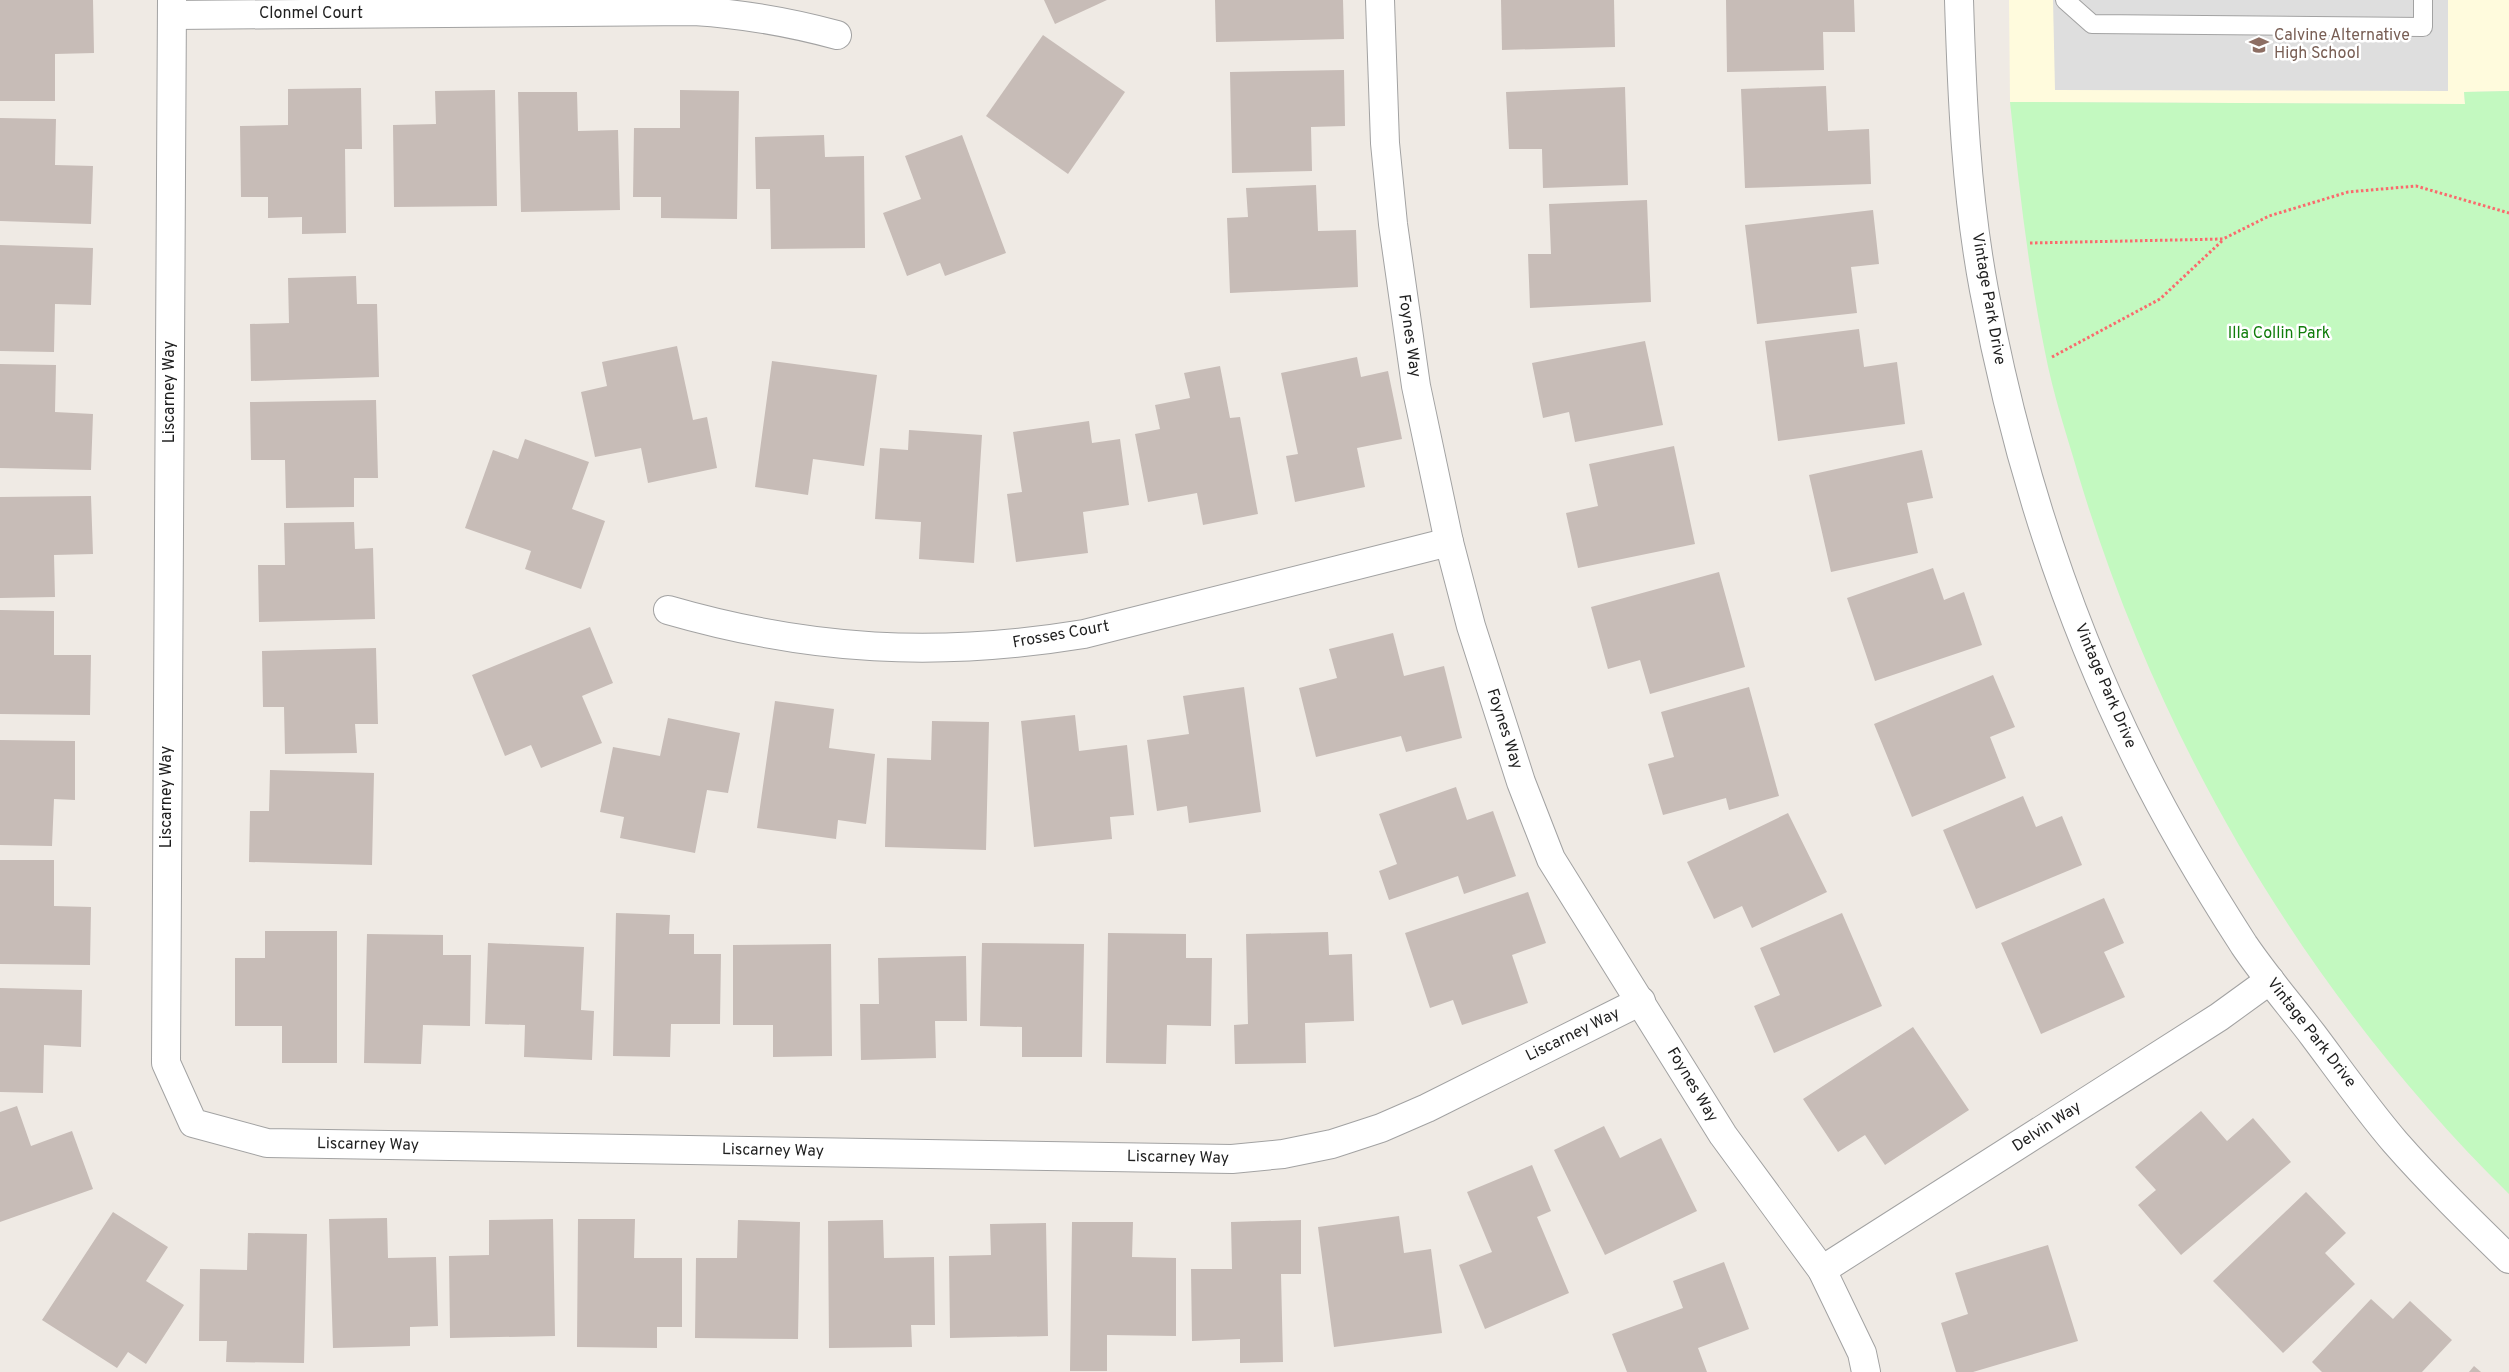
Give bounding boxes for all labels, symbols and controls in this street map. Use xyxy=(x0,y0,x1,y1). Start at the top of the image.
street label: Clonmel Court xyxy=(259,4,363,24)
place label: Calvine Alternative High School xyxy=(2274,26,2410,64)
school or university icon: Calvine Alternative High School xyxy=(2248,34,2270,56)
street label: Vintage Park Drive xyxy=(1967,231,2009,367)
street label: Foynes Way xyxy=(1393,293,1425,379)
park label: Illa Collin Park xyxy=(2228,324,2330,344)
street label: Liscarney Way xyxy=(160,341,180,443)
street label: Frosses Court xyxy=(1011,617,1111,653)
street label: Vintage Park Drive xyxy=(2070,621,2140,751)
street label: Foynes Way xyxy=(1482,686,1526,772)
street label: Liscarney Way xyxy=(157,746,177,848)
street label: Vintage Park Drive xyxy=(2262,974,2360,1092)
street label: Liscarney Way xyxy=(1523,1004,1623,1066)
street label: Foynes Way xyxy=(1662,1044,1722,1126)
street label: Delvin Way xyxy=(2009,1097,2085,1157)
street label: Liscarney Way xyxy=(317,1134,419,1156)
street label: Liscarney Way xyxy=(722,1140,824,1162)
street label: Liscarney Way xyxy=(1127,1147,1229,1169)

